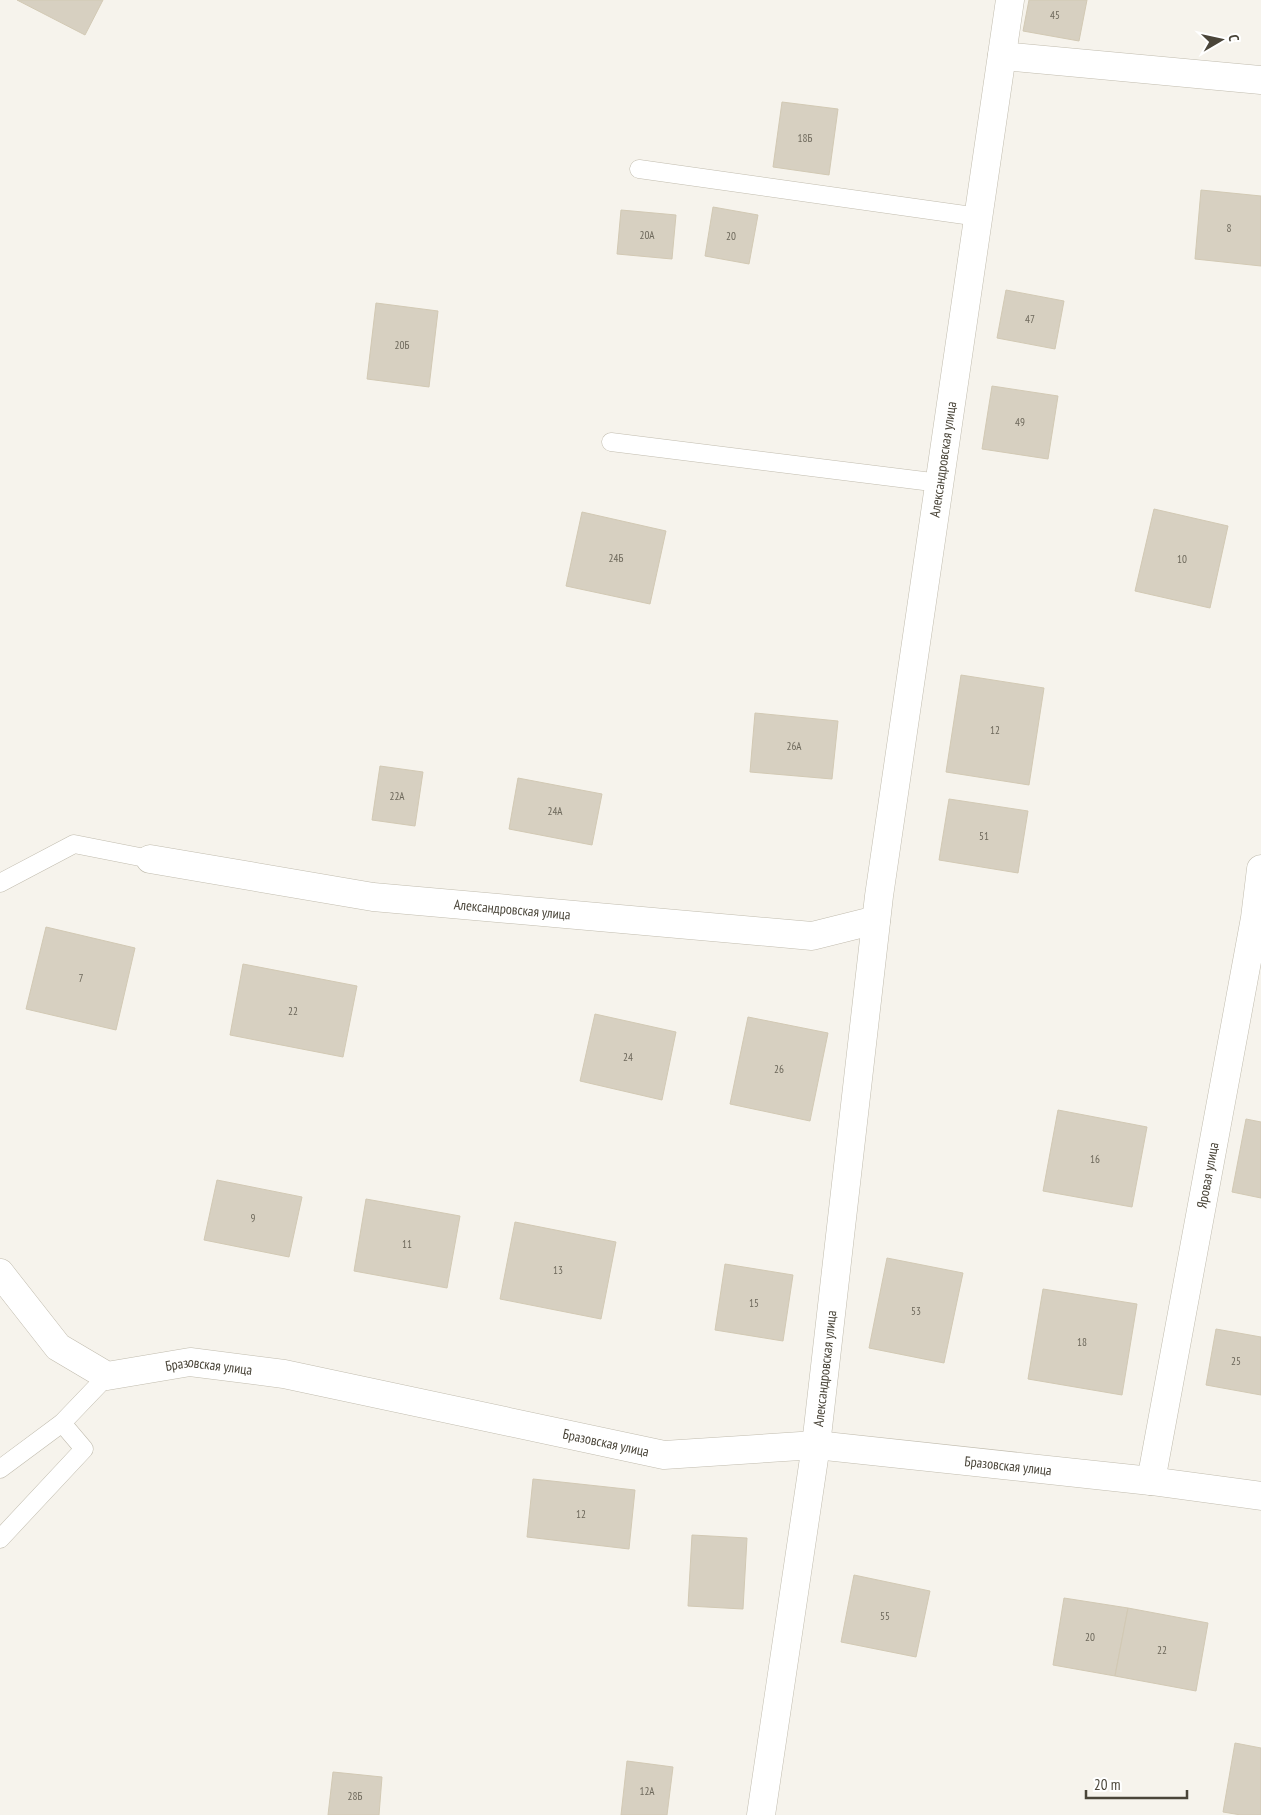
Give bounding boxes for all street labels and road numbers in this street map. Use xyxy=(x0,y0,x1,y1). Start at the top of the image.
street label: Александровская улица xyxy=(925,400,960,519)
street label: Александровская улица xyxy=(453,895,571,924)
street label: Яровая улица xyxy=(1193,1141,1222,1210)
street label: Александровская улица xyxy=(809,1309,840,1428)
street label: Бразовская улица xyxy=(164,1353,253,1379)
street label: Бразовская улица xyxy=(561,1425,651,1461)
street label: Бразовская улица xyxy=(964,1452,1053,1479)

